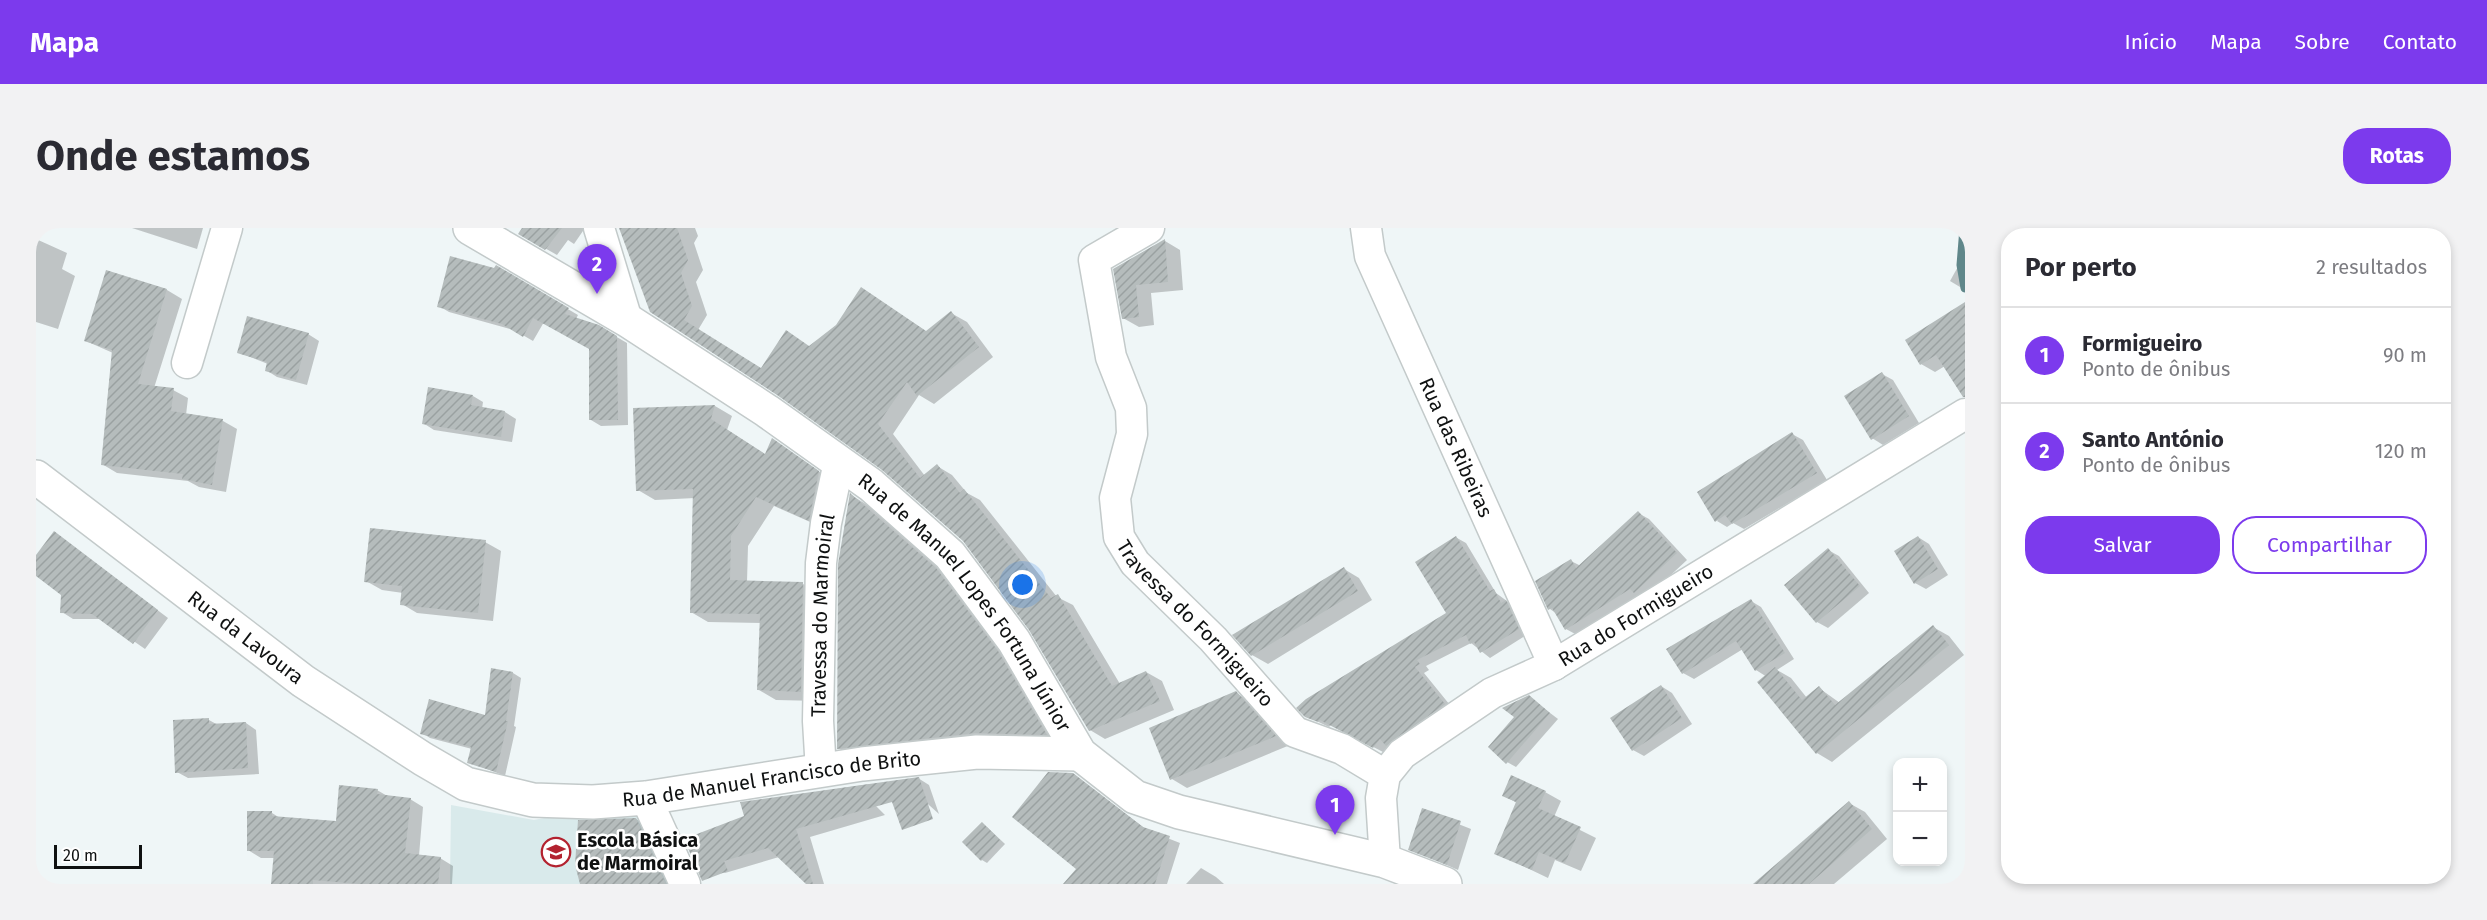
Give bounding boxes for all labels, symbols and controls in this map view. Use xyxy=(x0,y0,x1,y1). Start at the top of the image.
text: Mapa xyxy=(30,26,99,59)
text: Início xyxy=(2124,29,2177,55)
text: Mapa xyxy=(2210,29,2262,55)
text: Sobre xyxy=(2295,29,2350,55)
text: Contato xyxy=(2383,29,2457,55)
button: Rotas xyxy=(2343,128,2451,184)
text: Onde estamos xyxy=(36,131,310,181)
pin: 2 xyxy=(578,244,616,294)
text: Por perto xyxy=(2025,252,2137,283)
text: 2 resultados xyxy=(2316,255,2427,279)
text: Formigueiro xyxy=(2082,330,2202,357)
text: 1 xyxy=(2040,343,2049,367)
text: 90 m xyxy=(2383,343,2427,367)
text: Ponto de ônibus xyxy=(2082,357,2230,381)
street label: Rua das Ribeiras xyxy=(1414,374,1498,521)
text: Santo António xyxy=(2082,426,2224,453)
text: 2 xyxy=(2039,439,2050,463)
text: 120 m xyxy=(2375,439,2427,463)
text: Ponto de ônibus xyxy=(2082,453,2230,477)
street label: Rua de Manuel Lopes Fortuna Júnior xyxy=(854,468,1076,736)
street label: Travessa do Marmoiral xyxy=(806,511,840,717)
button: Salvar xyxy=(2025,516,2220,574)
button: Compartilhar xyxy=(2232,516,2427,574)
street label: Travessa do Formigueiro xyxy=(1112,536,1279,712)
street label: Rua do Formigueiro xyxy=(1554,559,1718,672)
your location xyxy=(1008,570,1037,599)
street label: Rua da Lavoura xyxy=(183,585,308,689)
street label: Rua de Manuel Francisco de Brito xyxy=(621,746,922,812)
map controls xyxy=(1893,758,1947,866)
button: + xyxy=(1893,758,1947,812)
pin: 1 xyxy=(1316,786,1354,835)
button: − xyxy=(1893,812,1947,866)
place label: Escola Básica de Marmoiral xyxy=(577,828,698,875)
school or university icon: Escola Básica de Marmoiral xyxy=(540,836,572,868)
scale bar xyxy=(54,842,142,870)
text: 20 m xyxy=(63,846,98,865)

